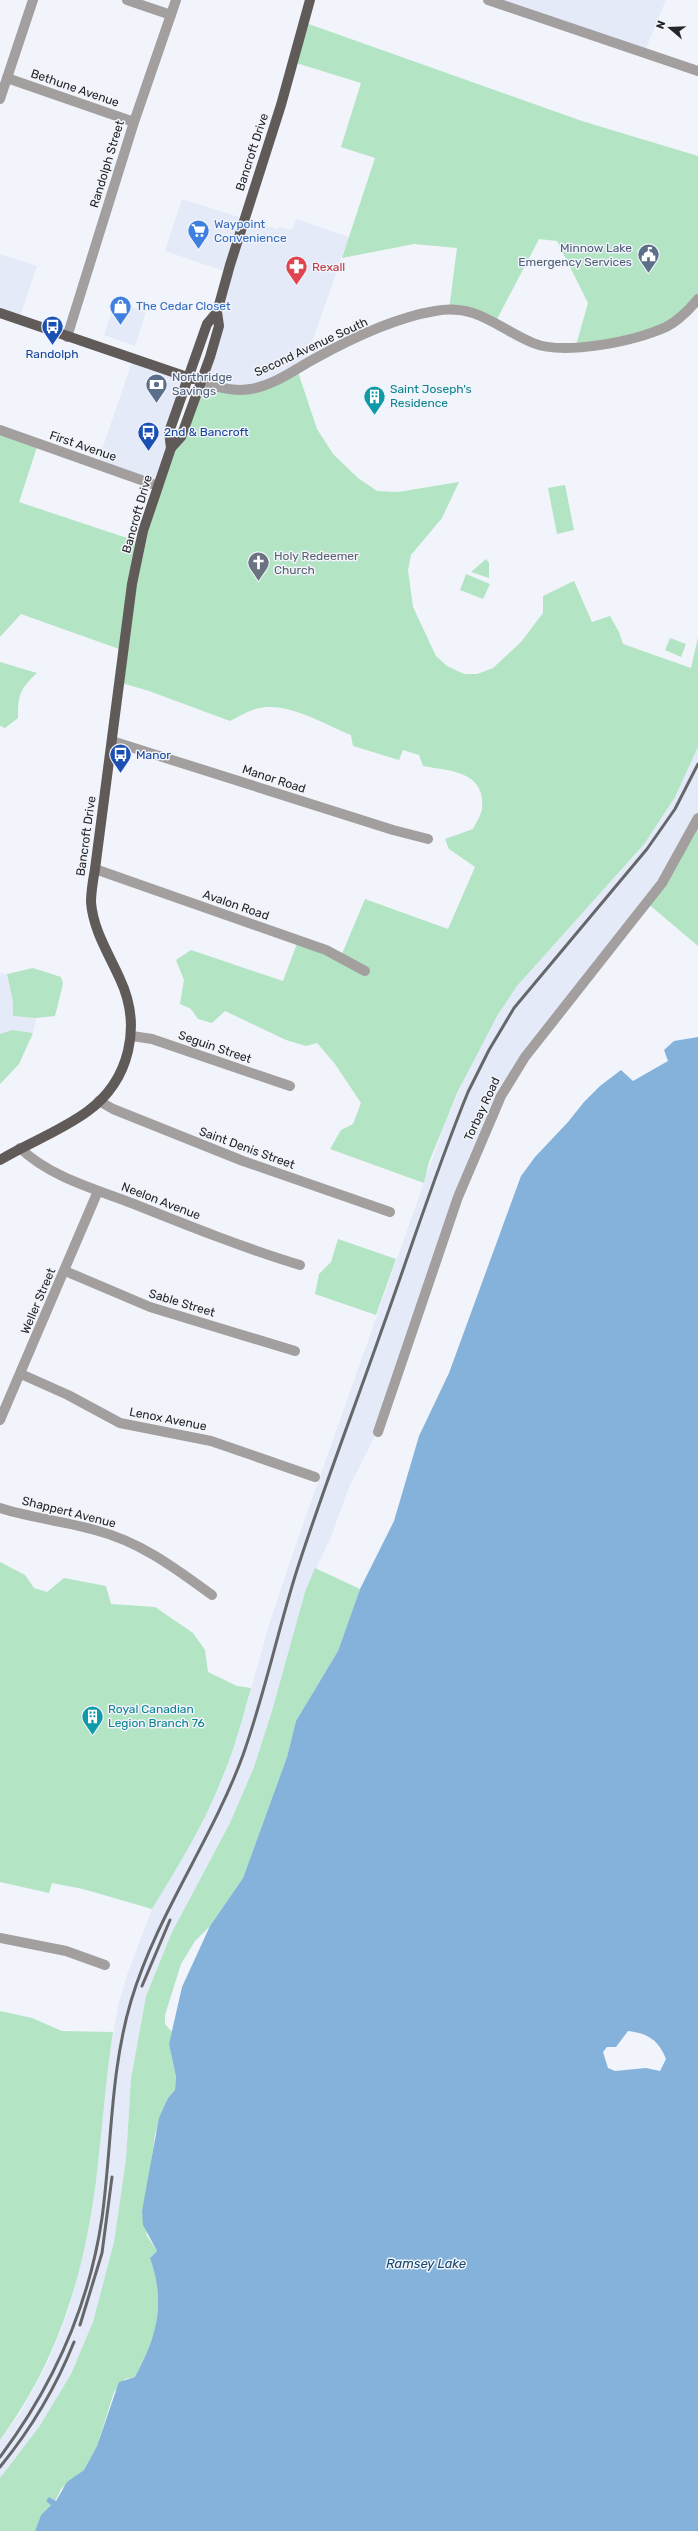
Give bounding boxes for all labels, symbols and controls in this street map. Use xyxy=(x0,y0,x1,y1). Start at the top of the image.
north arrow xyxy=(650,8,690,48)
text: N xyxy=(654,19,668,31)
street label: Bethune Avenue xyxy=(29,66,121,110)
street label: Bancroft Drive xyxy=(233,111,271,193)
street label: Randolph Street xyxy=(87,118,127,209)
place label: Waypoint Convenience xyxy=(214,217,287,245)
supermarket icon: Waypoint Convenience xyxy=(185,218,211,251)
place label: Minnow Lake Emergency Services xyxy=(518,241,632,269)
public building icon: Minnow Lake Emergency Services xyxy=(635,242,661,275)
pharmacy icon: Rexall xyxy=(283,254,309,287)
place label: Rexall xyxy=(312,260,345,274)
shop icon: The Cedar Closet xyxy=(108,293,134,326)
place label: The Cedar Closet xyxy=(136,299,231,313)
bus stop icon: Randolph xyxy=(39,314,65,347)
street label: Second Avenue South xyxy=(252,315,370,379)
place label: Randolph xyxy=(25,347,79,361)
place label: Northridge Savings xyxy=(172,370,233,398)
bank icon: Northridge Savings xyxy=(144,371,170,404)
place label: Saint Joseph's Residence xyxy=(390,382,472,410)
building icon: Saint Joseph's Residence xyxy=(362,383,388,416)
bus stop icon: 2nd & Bancroft xyxy=(136,419,162,452)
place label: 2nd & Bancroft xyxy=(164,425,249,439)
street label: First Avenue xyxy=(48,428,119,464)
street label: Bancroft Drive xyxy=(119,473,155,555)
place label: Holy Redeemer Church xyxy=(274,549,359,577)
church icon: Holy Redeemer Church xyxy=(246,550,272,583)
bus stop icon: Manor xyxy=(108,742,134,775)
place label: Manor xyxy=(136,748,171,762)
street label: Manor Road xyxy=(240,762,308,796)
street label: Bancroft Drive xyxy=(73,795,99,877)
street label: Avalon Road xyxy=(201,887,271,923)
street label: Seguin Street xyxy=(177,1028,254,1066)
street label: Torbay Road xyxy=(461,1075,503,1143)
street label: Saint Denis Street xyxy=(197,1124,297,1172)
street label: Neelon Avenue xyxy=(120,1180,203,1223)
street label: Weller Street xyxy=(18,1266,58,1336)
street label: Sable Street xyxy=(147,1286,217,1320)
street label: Lenox Avenue xyxy=(128,1405,208,1433)
street label: Shappert Avenue xyxy=(21,1494,118,1531)
place label: Royal Canadian Legion Branch 76 xyxy=(108,1702,205,1730)
building icon: Royal Canadian Legion Branch 76 xyxy=(80,1703,106,1736)
water label: Ramsey Lake xyxy=(386,2256,466,2271)

